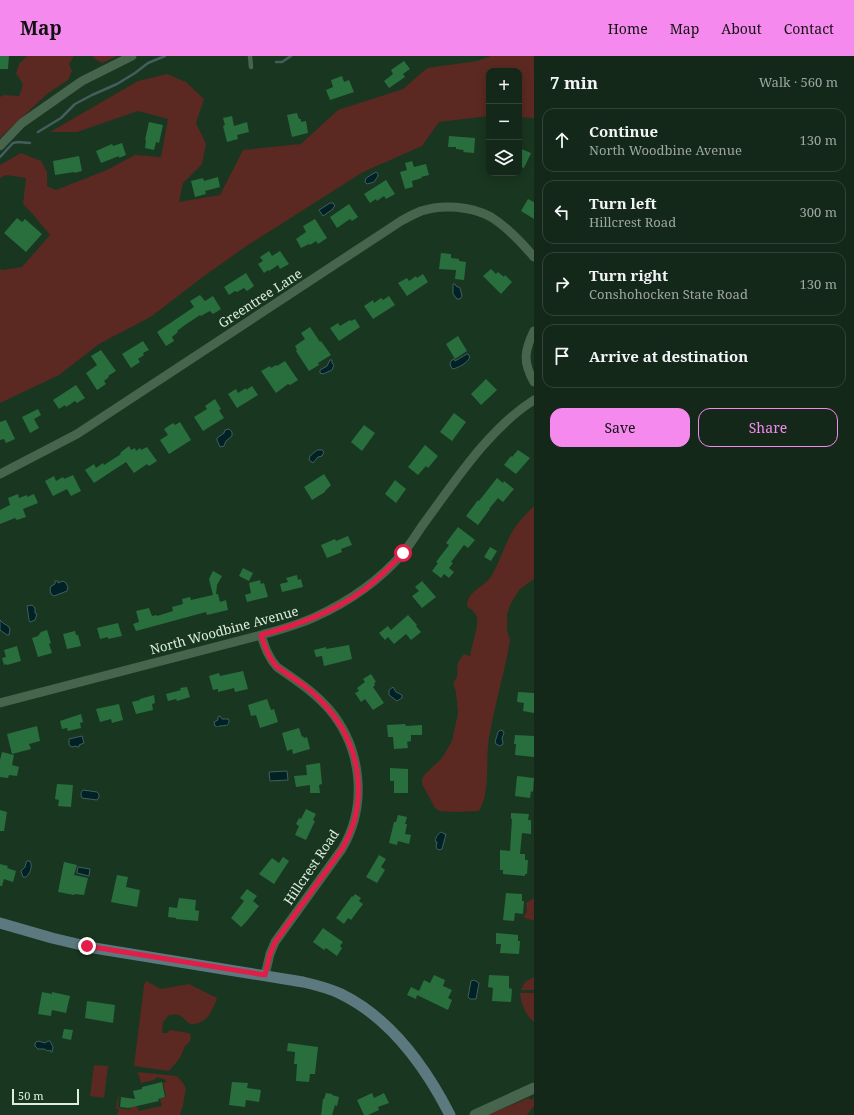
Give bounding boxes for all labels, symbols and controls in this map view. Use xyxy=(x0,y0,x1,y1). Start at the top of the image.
text: Map xyxy=(20,15,62,41)
text: Home xyxy=(608,19,648,38)
text: Map xyxy=(670,19,699,38)
text: About xyxy=(721,19,762,38)
text: Contact xyxy=(784,19,834,38)
map controls xyxy=(486,68,522,176)
button: + xyxy=(486,68,522,104)
text: 7 min xyxy=(550,71,598,94)
text: Walk · 560 m xyxy=(759,73,838,91)
button: − xyxy=(486,104,522,140)
text: Continue xyxy=(589,121,658,141)
icon: ahead xyxy=(551,129,573,151)
text: 130 m xyxy=(800,131,837,149)
button: layers xyxy=(486,140,522,176)
text: North Woodbine Avenue xyxy=(589,141,742,159)
text: Turn left xyxy=(589,193,657,213)
icon: left xyxy=(551,201,573,223)
text: 300 m xyxy=(800,203,837,221)
text: Hillcrest Road xyxy=(589,213,676,231)
street label: Greentree Lane xyxy=(215,264,305,332)
text: Turn right xyxy=(589,265,668,285)
icon: right xyxy=(551,273,573,295)
text: 130 m xyxy=(800,275,837,293)
text: Conshohocken State Road xyxy=(589,285,748,303)
icon: arrive xyxy=(551,345,573,367)
text: Arrive at destination xyxy=(589,346,748,366)
button: Save xyxy=(550,408,690,447)
button: Share xyxy=(698,408,838,447)
route start xyxy=(394,544,412,562)
street label: North Woodbine Avenue xyxy=(148,602,300,658)
street label: Hillcrest Road xyxy=(279,826,343,908)
route end xyxy=(78,937,96,955)
scale bar xyxy=(12,1087,79,1106)
text: 50 m xyxy=(18,1088,44,1103)

